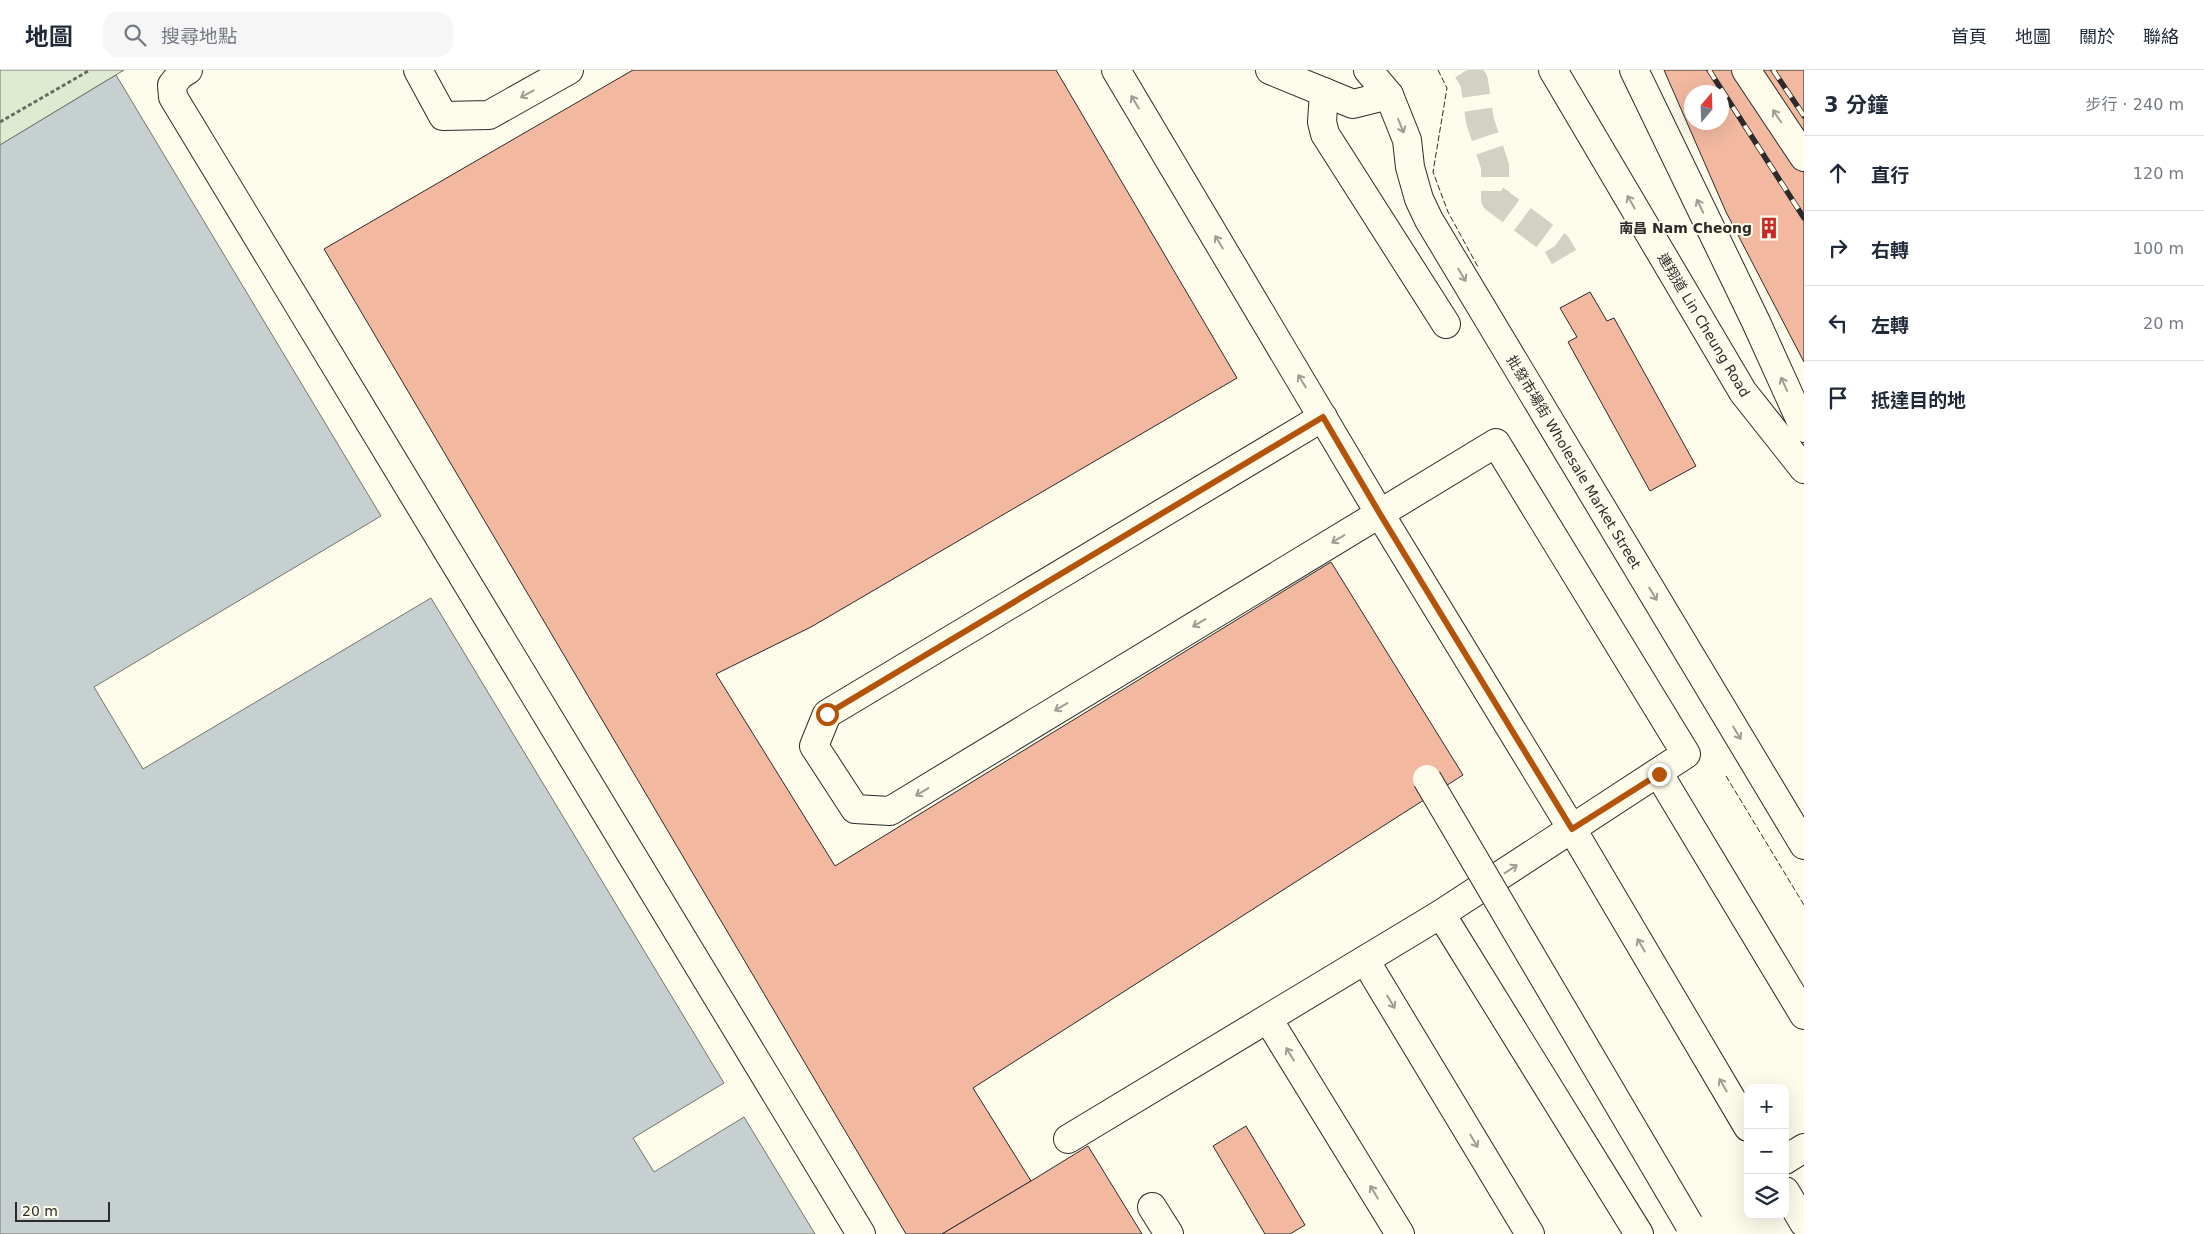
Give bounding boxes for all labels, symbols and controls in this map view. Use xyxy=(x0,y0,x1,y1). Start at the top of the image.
search box xyxy=(103,12,453,57)
icon: search xyxy=(121,21,149,49)
text: 地圖 xyxy=(25,23,73,51)
text: 搜尋地點 xyxy=(161,25,237,47)
text: 首頁 xyxy=(1951,26,1987,47)
text: 地圖 xyxy=(2015,26,2051,47)
text: 關於 xyxy=(2079,26,2115,47)
text: 聯絡 xyxy=(2143,26,2179,47)
north arrow xyxy=(1684,85,1729,130)
one-way arrow xyxy=(520,90,535,99)
text: 3 分鐘 xyxy=(1824,93,1888,117)
text: 步行 · 240 m xyxy=(2086,95,2184,114)
one-way arrow xyxy=(1130,96,1140,110)
one-way arrow xyxy=(1772,110,1782,124)
one-way arrow xyxy=(1397,118,1407,133)
icon: ahead xyxy=(1824,159,1852,187)
text: 直行 xyxy=(1871,164,1909,186)
text: 120 m xyxy=(2133,164,2184,183)
one-way arrow xyxy=(1626,195,1636,210)
one-way arrow xyxy=(1694,198,1704,213)
building icon: 南昌 Nam Cheong xyxy=(1756,215,1782,241)
place label: 南昌 Nam Cheong xyxy=(1619,220,1752,236)
icon: right xyxy=(1824,234,1852,262)
one-way arrow xyxy=(1213,235,1223,249)
text: 右轉 xyxy=(1871,239,1909,261)
text: 100 m xyxy=(2133,239,2184,258)
street label: 連翔道 Lin Cheung Road xyxy=(1655,250,1753,400)
one-way arrow xyxy=(1457,267,1467,281)
icon: left xyxy=(1824,309,1852,337)
text: 左轉 xyxy=(1871,314,1909,336)
text: 20 m xyxy=(2143,314,2184,333)
street label: 批發市場街 Wholesale Market Street xyxy=(1504,352,1645,572)
one-way arrow xyxy=(1297,375,1307,389)
one-way arrow xyxy=(1779,377,1788,392)
icon: arrive xyxy=(1824,384,1852,412)
text: 抵達目的地 xyxy=(1871,389,1966,411)
one-way arrow xyxy=(1332,534,1346,544)
one-way arrow xyxy=(1649,587,1659,601)
one-way arrow xyxy=(1193,619,1207,629)
route start xyxy=(816,703,839,726)
one-way arrow xyxy=(1054,703,1068,713)
one-way arrow xyxy=(1733,726,1743,740)
route end xyxy=(1648,763,1671,786)
one-way arrow xyxy=(915,787,929,797)
one-way arrow xyxy=(1504,863,1518,873)
one-way arrow xyxy=(1635,938,1645,953)
one-way arrow xyxy=(1386,994,1396,1008)
one-way arrow xyxy=(1284,1047,1294,1061)
one-way arrow xyxy=(1718,1078,1728,1093)
map controls xyxy=(1744,1084,1789,1219)
button: + xyxy=(1744,1084,1789,1129)
button: − xyxy=(1744,1129,1789,1174)
one-way arrow xyxy=(1470,1133,1480,1147)
button: layers xyxy=(1744,1174,1789,1219)
one-way arrow xyxy=(1369,1186,1379,1200)
scale bar xyxy=(15,1199,110,1222)
text: 20 m xyxy=(22,1203,58,1219)

